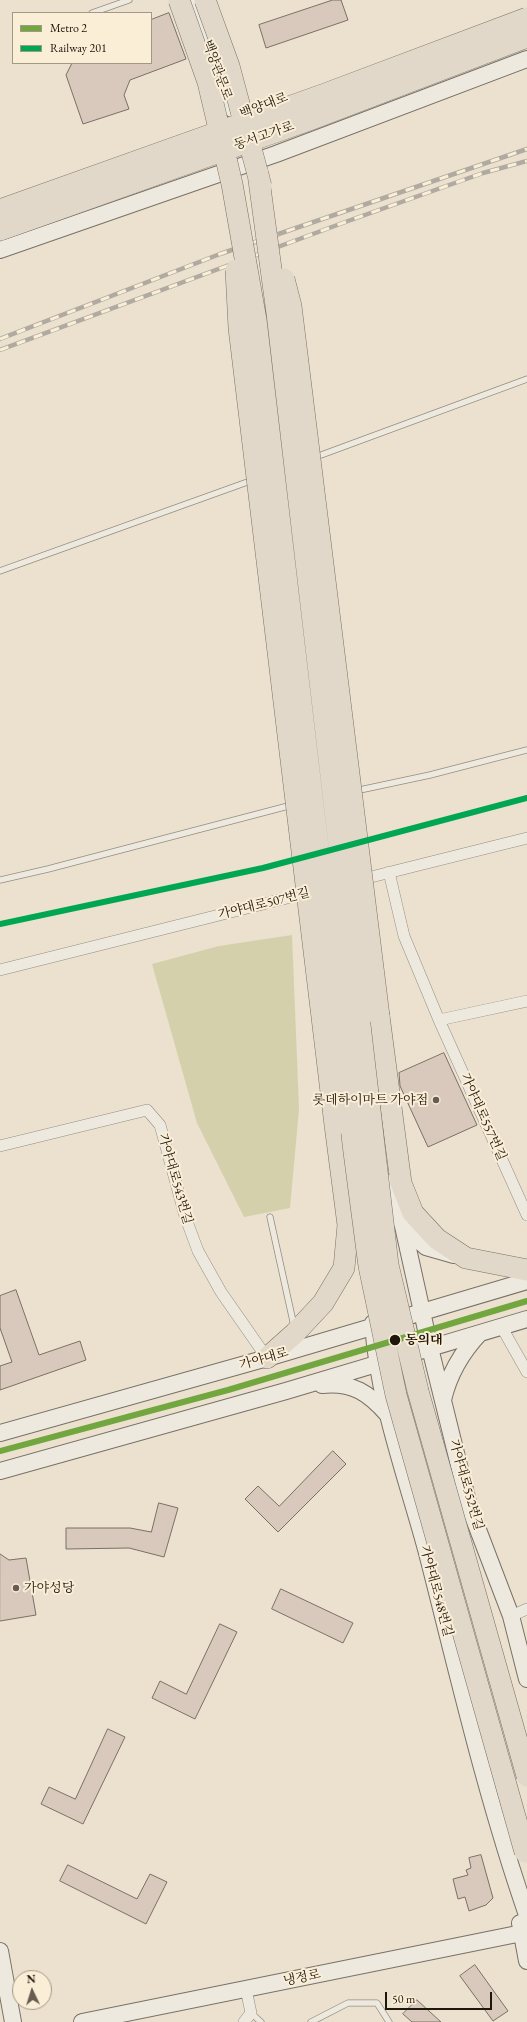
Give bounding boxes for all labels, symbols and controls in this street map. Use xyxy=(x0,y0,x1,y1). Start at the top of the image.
legend xyxy=(12,12,152,64)
text: Metro 2 xyxy=(50,20,87,36)
street label: 백양관문로 xyxy=(199,38,235,102)
text: Railway 201 xyxy=(50,40,107,56)
street label: 백양대로 xyxy=(238,90,290,122)
street label: 동서고가로 xyxy=(232,118,296,154)
street label: 가야대로507번길 xyxy=(216,885,312,923)
street label: 가야대로557번길 xyxy=(457,1071,509,1163)
place label: 롯데하이마트 가야점 xyxy=(312,1092,428,1108)
marker: 롯데하이마트 가야점 xyxy=(431,1095,441,1105)
street label: 가야대로543번길 xyxy=(155,1132,195,1226)
place label: 동의대 xyxy=(405,1332,443,1348)
marker: 동의대 xyxy=(388,1333,402,1347)
street label: 가야대로 xyxy=(238,1345,290,1373)
street label: 가야대로552번길 xyxy=(446,1438,486,1532)
street label: 가야대로548번길 xyxy=(416,1544,456,1638)
place label: 가야성당 xyxy=(24,1580,74,1596)
marker: 가야성당 xyxy=(11,1583,21,1593)
street label: 냉정로 xyxy=(282,1966,322,1990)
north arrow xyxy=(12,1970,52,2010)
text: N xyxy=(26,1972,36,1986)
scale bar xyxy=(387,1984,494,2010)
text: 50 m xyxy=(392,1991,415,2007)

